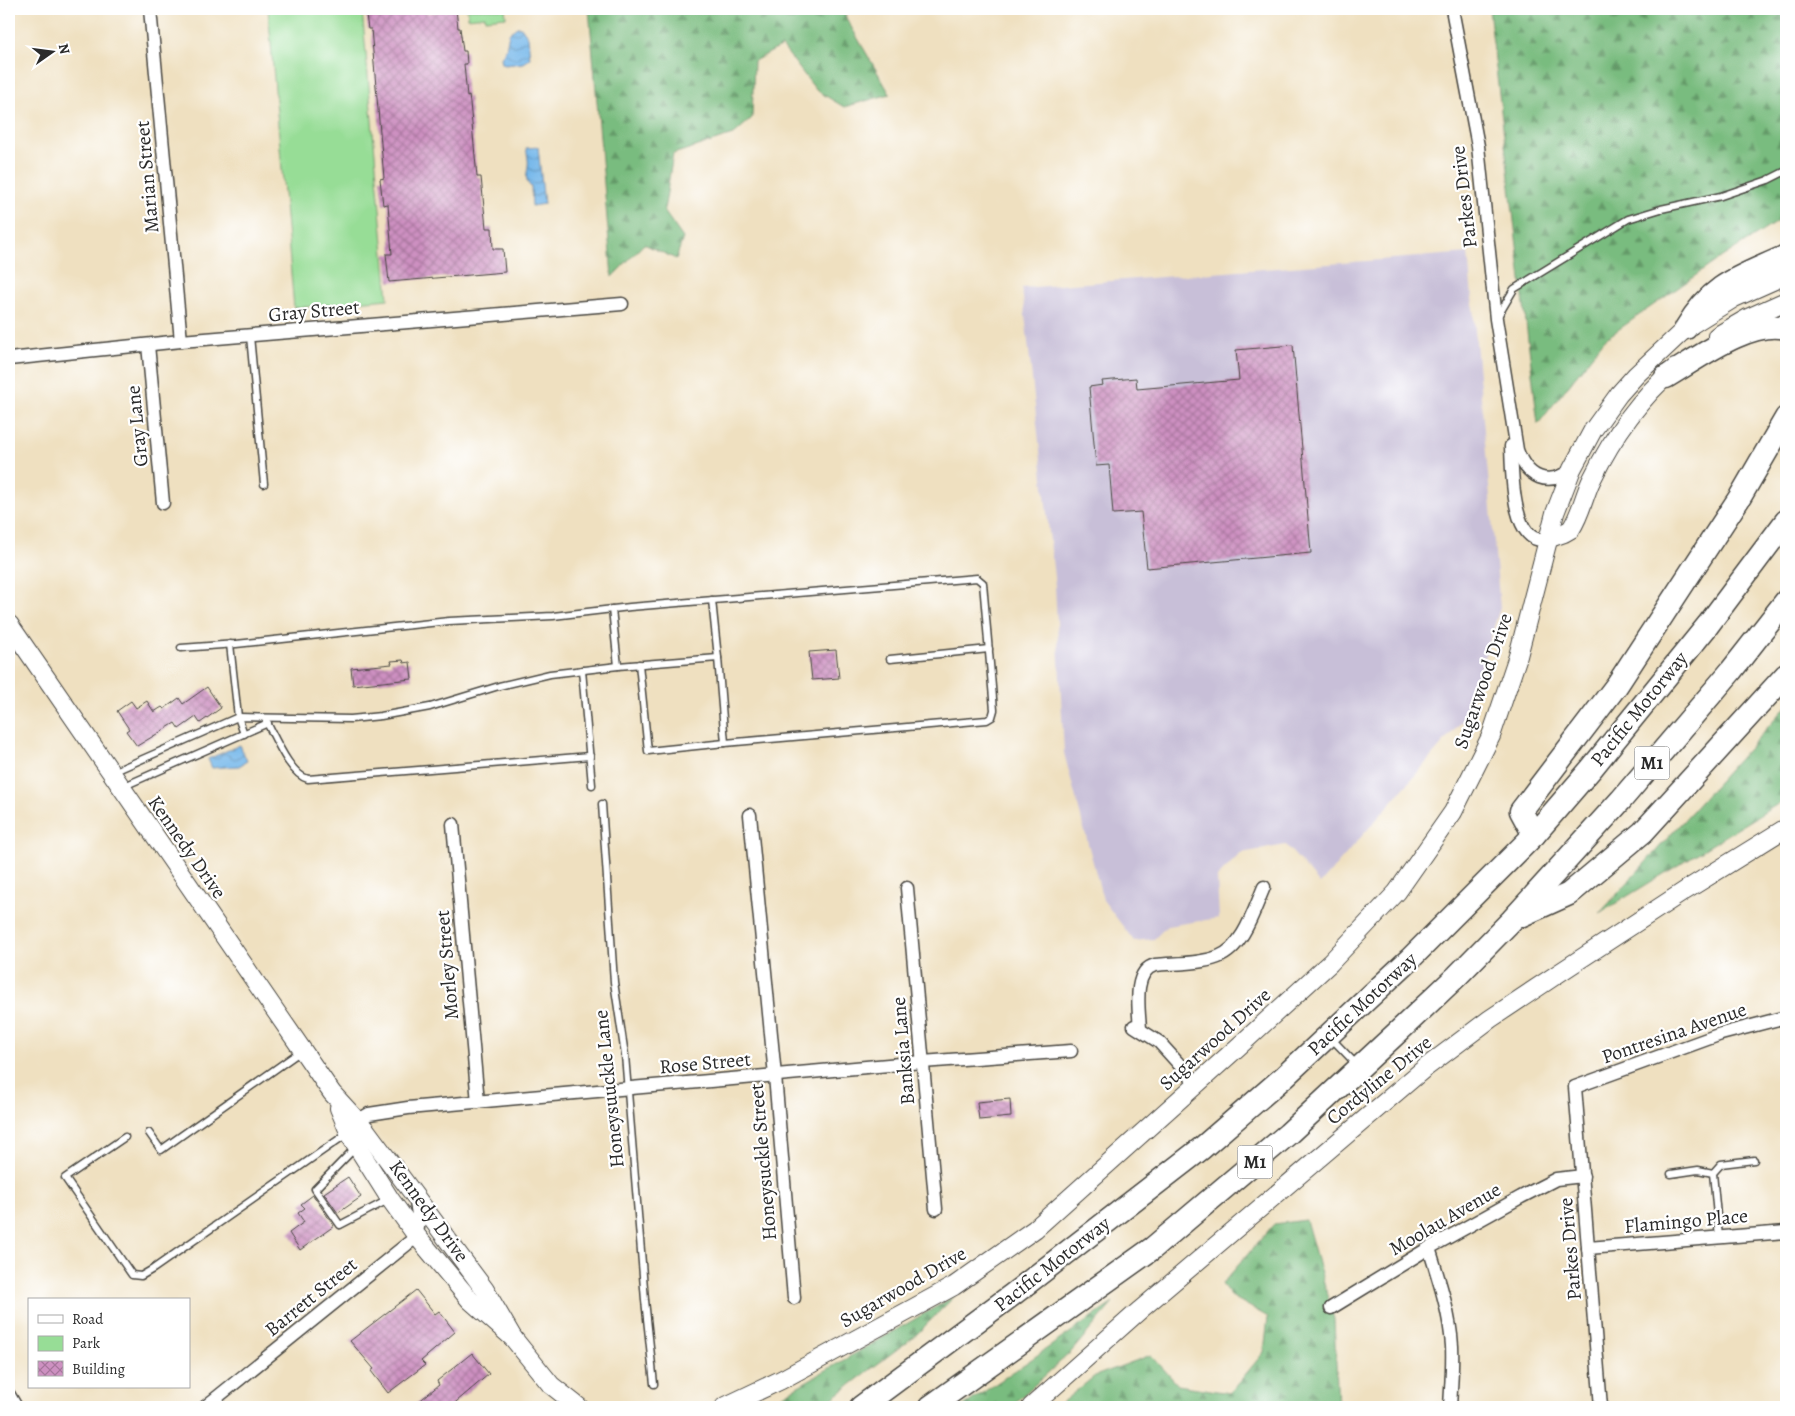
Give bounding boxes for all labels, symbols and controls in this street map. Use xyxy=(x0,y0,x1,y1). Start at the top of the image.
north arrow xyxy=(28,28,78,78)
text: N xyxy=(54,42,75,56)
street label: Marian Street xyxy=(129,119,165,234)
street label: Parkes Drive xyxy=(1444,144,1484,250)
street label: Gray Street xyxy=(267,294,361,328)
street label: Gray Lane xyxy=(119,384,155,468)
street label: Sugarwood Drive xyxy=(1447,610,1519,752)
street label: Pacific Motorway xyxy=(1584,645,1695,772)
road number: M1 xyxy=(1634,746,1670,780)
street label: Kennedy Drive xyxy=(141,790,233,904)
street label: Morley Street xyxy=(429,909,465,1021)
street label: Pacific Motorway xyxy=(1301,945,1424,1062)
street label: Sugarwood Drive xyxy=(1153,982,1277,1096)
street label: Banksia Lane xyxy=(885,996,921,1106)
street label: Pontresina Avenue xyxy=(1598,996,1750,1070)
street label: Honeysuuckle Lane xyxy=(587,1009,631,1169)
street label: Cordyline Drive xyxy=(1321,1029,1437,1131)
street label: Rose Street xyxy=(658,1046,752,1080)
street label: Honeysuckle Street xyxy=(743,1082,783,1242)
road number: M1 xyxy=(1238,1146,1272,1178)
street label: Kennedy Drive xyxy=(383,1154,475,1268)
street label: Moolau Avenue xyxy=(1384,1176,1506,1262)
street label: Parkes Drive xyxy=(1552,1196,1588,1301)
street label: Flamingo Place xyxy=(1623,1202,1749,1240)
street label: Pacific Motorway xyxy=(988,1209,1117,1318)
street label: Sugarwood Drive xyxy=(835,1240,971,1334)
street label: Barrett Street xyxy=(259,1251,363,1343)
legend xyxy=(28,1298,190,1388)
text: Road xyxy=(72,1309,104,1329)
text: Park xyxy=(72,1333,101,1353)
text: Building xyxy=(72,1359,125,1379)

